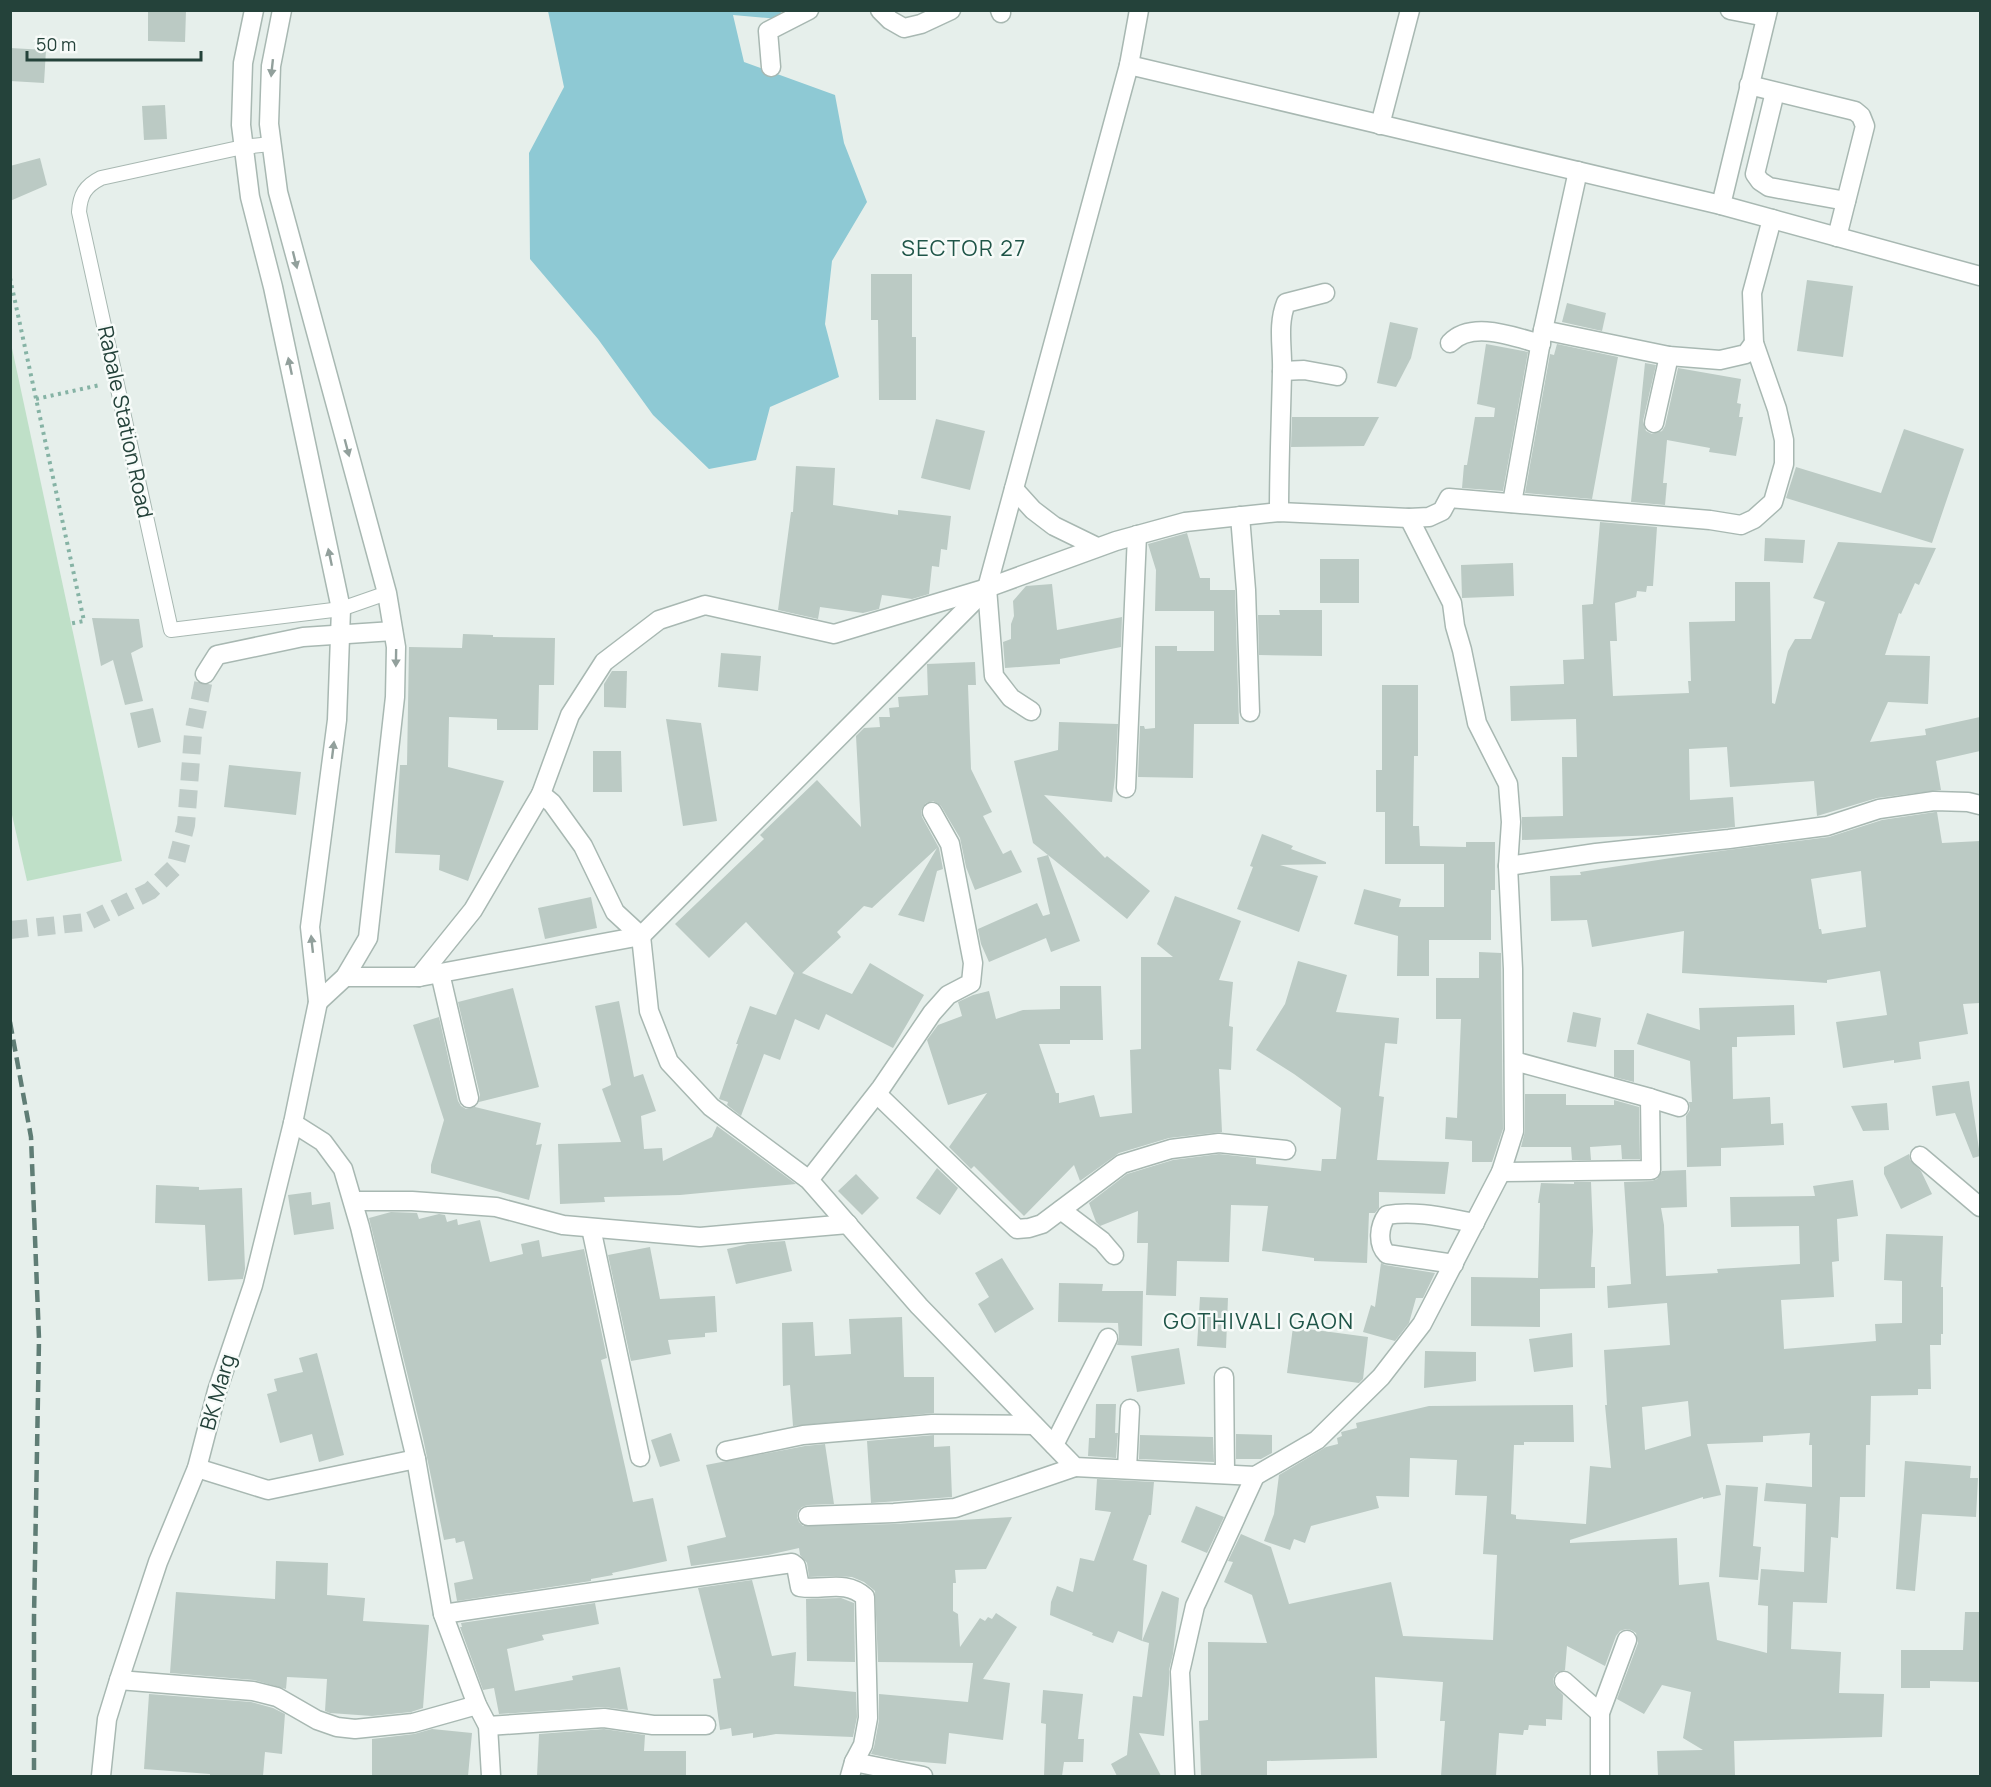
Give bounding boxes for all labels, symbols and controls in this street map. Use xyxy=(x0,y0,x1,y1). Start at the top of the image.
scale bar xyxy=(27,24,201,62)
text: 50 m xyxy=(36,32,76,56)
one-way arrow xyxy=(267,59,276,78)
district label: SECTOR 27 xyxy=(901,233,1027,263)
one-way arrow xyxy=(291,251,301,269)
street label: Rabale Station Road xyxy=(92,323,160,520)
one-way arrow xyxy=(285,356,294,375)
one-way arrow xyxy=(342,439,352,457)
one-way arrow xyxy=(325,547,334,566)
one-way arrow xyxy=(391,648,401,667)
one-way arrow xyxy=(328,741,337,760)
one-way arrow xyxy=(307,934,317,953)
district label: GOTHIVALI GAON xyxy=(1163,1306,1355,1336)
street label: BK Marg xyxy=(193,1350,241,1433)

